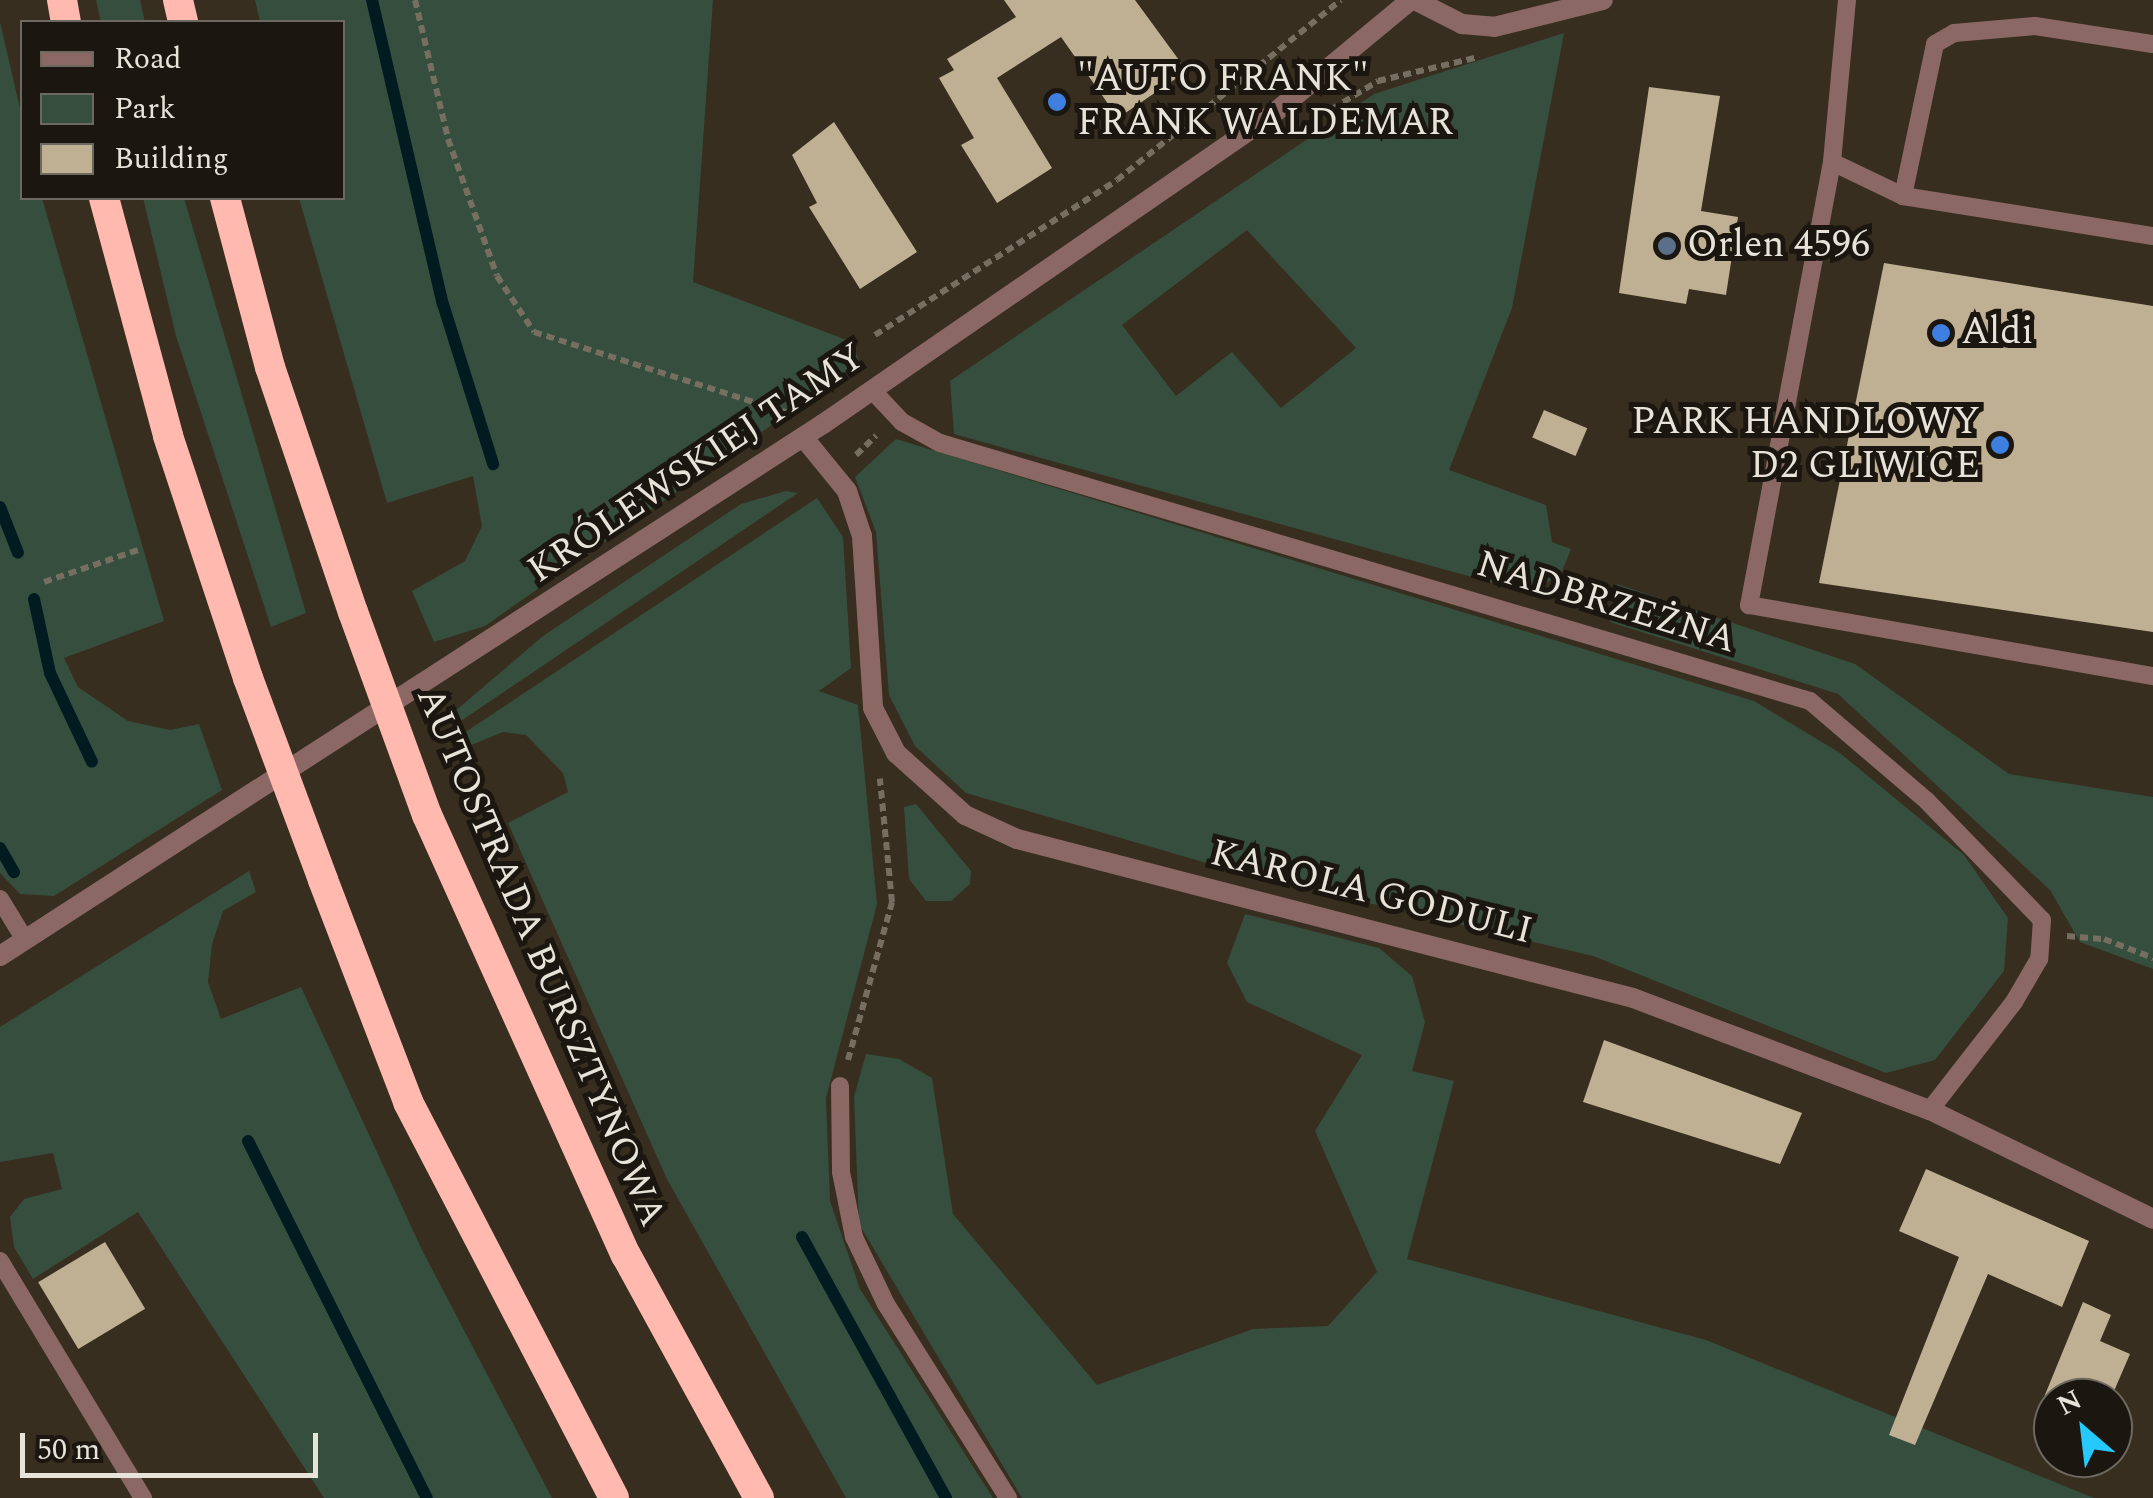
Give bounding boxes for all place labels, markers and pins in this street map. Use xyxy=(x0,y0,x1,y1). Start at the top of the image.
place label: "AUTO FRANK" FRANK WALDEMAR xyxy=(1077,57,1453,146)
marker: "AUTO FRANK" FRANK WALDEMAR xyxy=(1046,91,1068,113)
place label: Orlen 4596 xyxy=(1687,223,1870,269)
marker: Orlen 4596 xyxy=(1656,235,1678,257)
place label: Aldi xyxy=(1961,310,2033,356)
marker: Aldi xyxy=(1930,322,1952,344)
place label: PARK HANDLOWY D2 GLIWICE xyxy=(1631,400,1980,489)
marker: PARK HANDLOWY D2 GLIWICE xyxy=(1989,434,2011,456)

